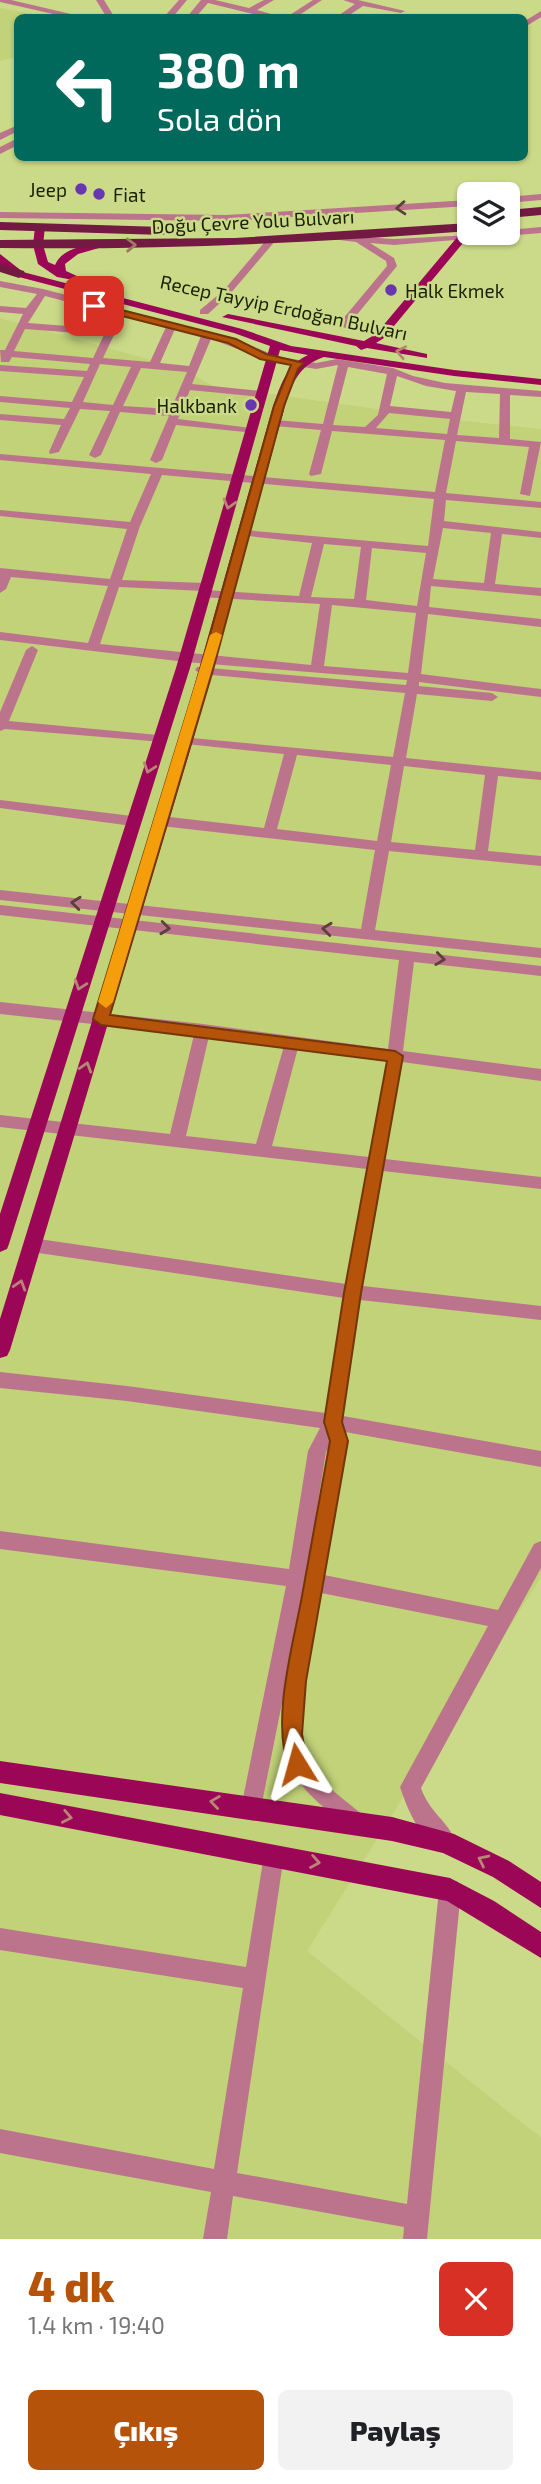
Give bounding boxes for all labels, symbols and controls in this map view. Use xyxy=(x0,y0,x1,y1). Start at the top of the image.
text: 380 m xyxy=(157,39,300,98)
icon: left xyxy=(42,42,133,133)
text: Sola dön xyxy=(157,99,282,137)
place label: Jeep xyxy=(29,178,67,201)
marker: Jeep xyxy=(73,181,89,197)
map controls xyxy=(457,182,520,245)
button: layers xyxy=(457,182,520,245)
place label: Fiat xyxy=(113,183,146,206)
marker: Fiat xyxy=(91,186,107,202)
one-way arrow xyxy=(395,200,406,215)
street label: Doğu Çevre Yolu Bulvarı xyxy=(151,204,355,239)
one-way arrow xyxy=(126,237,136,253)
street label: Recep Tayyip Erdoğan Bulvarı xyxy=(158,270,410,344)
pin xyxy=(64,276,124,336)
place label: Halk Ekmek xyxy=(405,279,505,302)
marker: Halk Ekmek xyxy=(383,282,399,298)
icon: arrive xyxy=(75,287,113,325)
one-way arrow xyxy=(395,345,407,360)
place label: Halkbank xyxy=(157,394,237,417)
marker: Halkbank xyxy=(243,397,259,413)
one-way arrow xyxy=(223,498,238,510)
one-way arrow xyxy=(143,762,157,774)
one-way arrow xyxy=(71,896,82,911)
one-way arrow xyxy=(159,921,171,936)
one-way arrow xyxy=(321,922,333,937)
one-way arrow xyxy=(434,951,446,966)
one-way arrow xyxy=(74,979,89,991)
one-way arrow xyxy=(78,1062,93,1074)
one-way arrow xyxy=(11,1279,26,1291)
position arrow xyxy=(260,1727,334,1801)
one-way arrow xyxy=(209,1795,220,1810)
one-way arrow xyxy=(61,1808,73,1823)
one-way arrow xyxy=(309,1854,321,1869)
one-way arrow xyxy=(478,1855,490,1869)
text: 4 dk xyxy=(28,2260,114,2310)
button: close xyxy=(439,2262,513,2336)
text: 1.4 km · 19:40 xyxy=(28,2311,165,2339)
button: Çıkış xyxy=(28,2390,264,2470)
button: Paylaş xyxy=(278,2390,513,2470)

